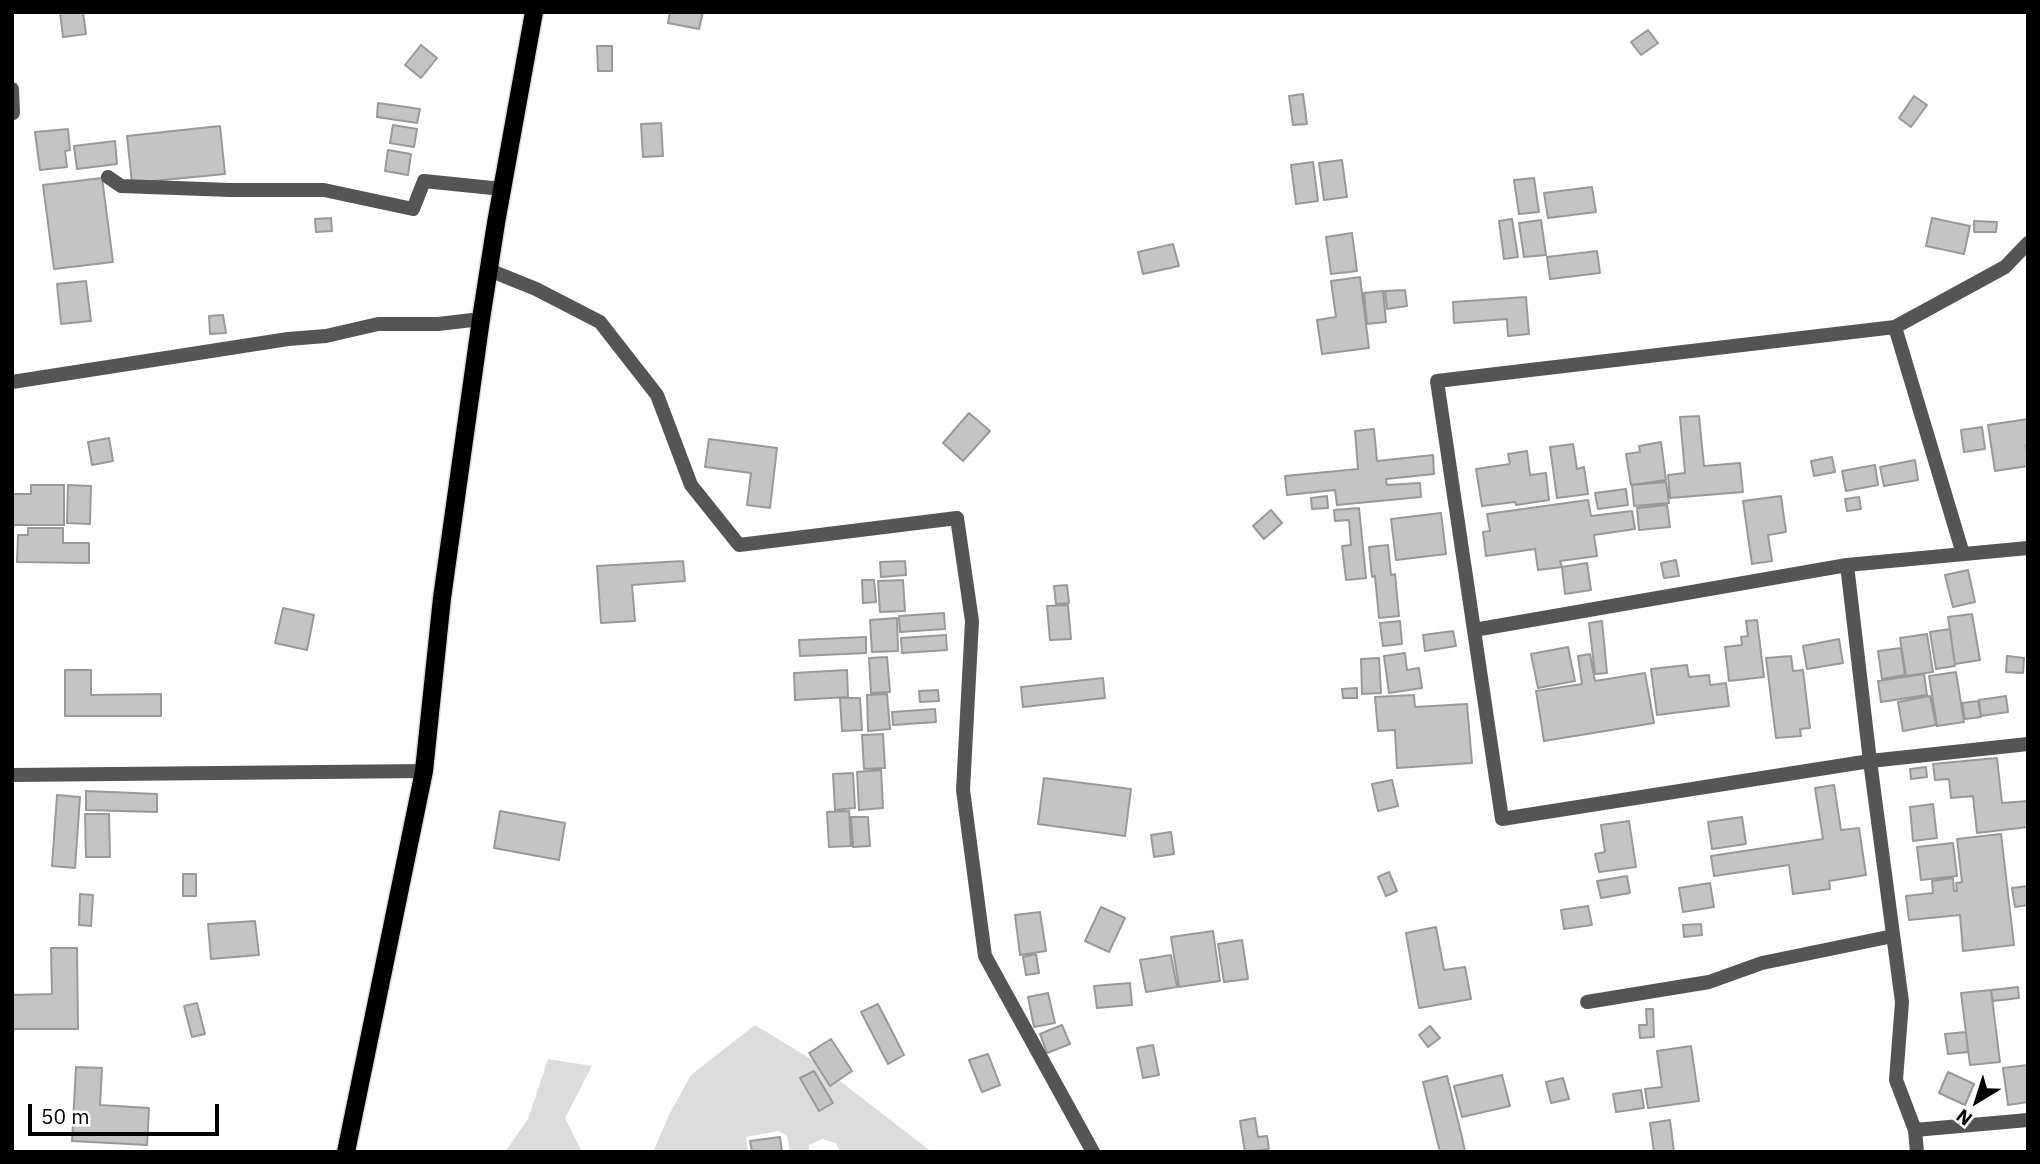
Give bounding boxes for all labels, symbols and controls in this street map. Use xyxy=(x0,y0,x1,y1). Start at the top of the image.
north arrow xyxy=(1942,1066,2012,1136)
scale bar xyxy=(32,1090,222,1134)
text: 50 m xyxy=(41,1102,90,1130)
text: N xyxy=(1951,1104,1977,1131)

